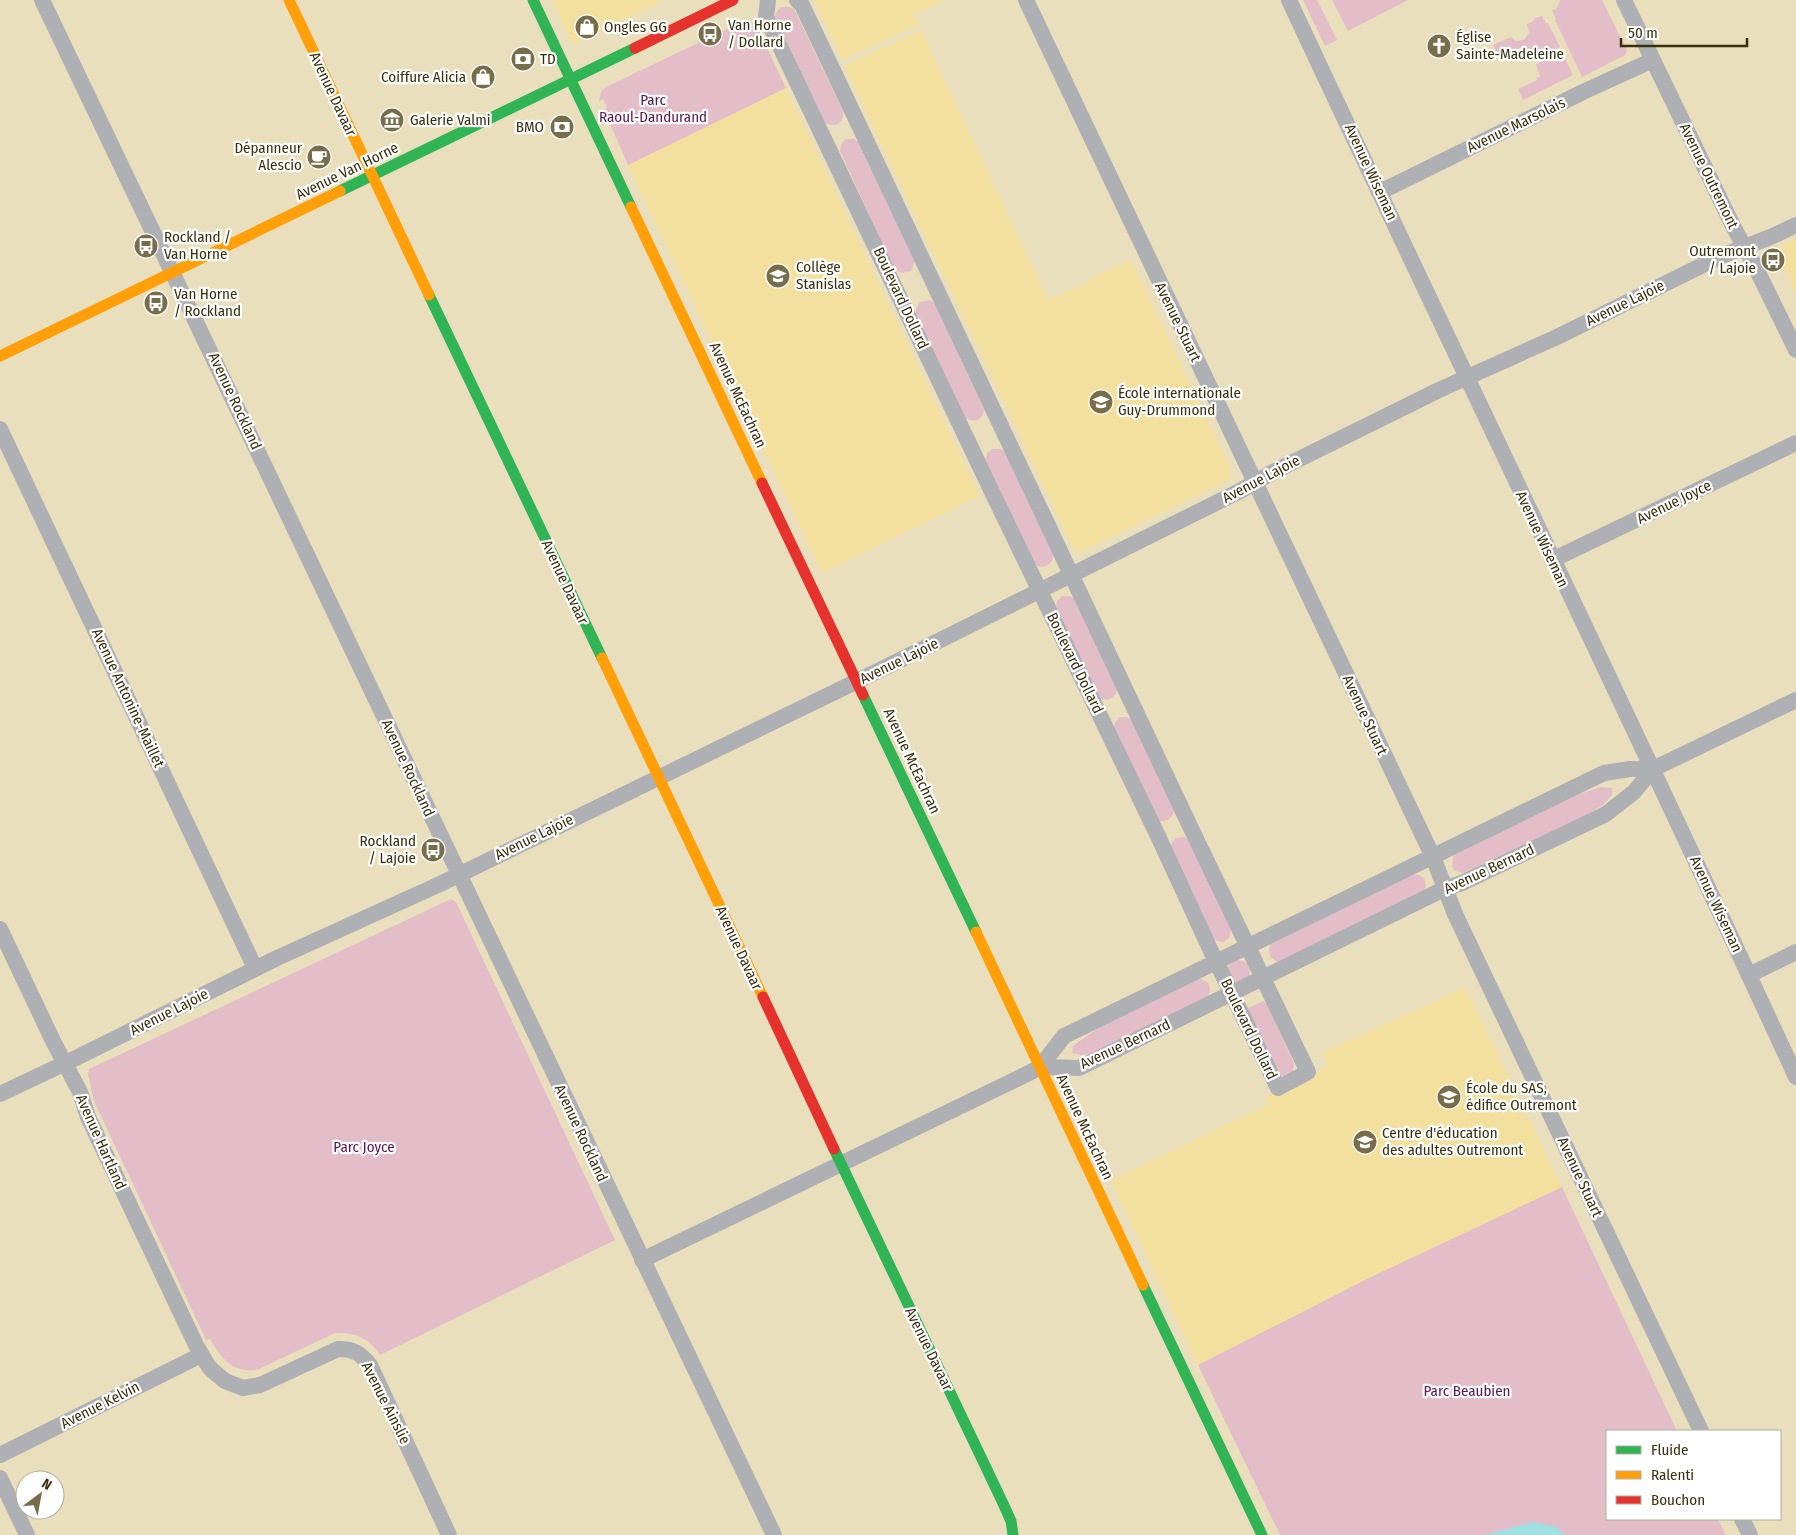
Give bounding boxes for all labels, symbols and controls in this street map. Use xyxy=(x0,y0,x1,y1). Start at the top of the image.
shop icon: Ongles GG xyxy=(574,14,600,40)
scale bar xyxy=(1621,15,1747,47)
place label: Van Horne / Dollard xyxy=(728,16,791,51)
place label: Ongles GG xyxy=(604,18,667,36)
bus stop icon: Van Horne / Dollard xyxy=(697,21,723,47)
text: 50 m xyxy=(1628,24,1658,42)
place label: Église Sainte-Madeleine xyxy=(1456,28,1564,63)
church icon: Église Sainte-Madeleine xyxy=(1426,33,1452,59)
bank icon: TD xyxy=(510,46,536,72)
street label: Avenue Davaar xyxy=(306,49,361,140)
place label: TD xyxy=(540,50,556,68)
shop icon: Coiffure Alicia xyxy=(470,64,496,90)
place label: Coiffure Alicia xyxy=(381,68,466,86)
park label: Parc Raoul-Dandurand xyxy=(599,91,707,126)
street label: Avenue Marsolais xyxy=(1464,93,1568,157)
museum icon: Galerie Valmi xyxy=(379,107,405,133)
place label: Galerie Valmi xyxy=(410,111,491,129)
bank icon: BMO xyxy=(549,114,575,140)
place label: BMO xyxy=(516,118,544,136)
street label: Avenue Outremont xyxy=(1676,120,1742,232)
street label: Avenue Wiseman xyxy=(1341,121,1401,223)
street label: Avenue Van Horne xyxy=(293,138,401,204)
place label: Dépanneur Alescio xyxy=(234,139,303,174)
cafe icon: Dépanneur Alescio xyxy=(306,144,332,170)
place label: Rockland / Van Horne xyxy=(164,228,231,263)
bus stop icon: Rockland / Van Horne xyxy=(133,233,159,259)
place label: Outremont / Lajoie xyxy=(1689,242,1756,277)
street label: Boulevard Dollard xyxy=(870,244,932,352)
bus stop icon: Outremont / Lajoie xyxy=(1760,247,1786,273)
place label: Collège Stanislas xyxy=(796,258,851,293)
school or university icon: Collège Stanislas xyxy=(765,263,791,289)
street label: Avenue Lajoie xyxy=(1583,276,1667,330)
street label: Avenue Stuart xyxy=(1151,279,1205,365)
place label: Van Horne / Rockland xyxy=(174,285,241,320)
bus stop icon: Van Horne / Rockland xyxy=(143,290,169,316)
street label: Avenue McEachran xyxy=(706,339,770,451)
street label: Avenue Rockland xyxy=(205,350,265,452)
place label: École internationale Guy-Drummond xyxy=(1118,384,1241,419)
school or university icon: École internationale Guy-Drummond xyxy=(1088,389,1114,415)
street label: Avenue Lajoie xyxy=(1219,451,1303,507)
street label: Avenue Joyce xyxy=(1634,476,1714,528)
street label: Avenue Wiseman xyxy=(1512,488,1572,590)
street label: Avenue Davaar xyxy=(538,537,593,628)
street label: Boulevard Dollard xyxy=(1043,610,1107,716)
street label: Avenue Antonine-Maillet xyxy=(88,626,168,771)
street label: Avenue Lajoie xyxy=(857,634,941,688)
street label: Avenue Stuart xyxy=(1339,672,1391,758)
street label: Avenue McEachran xyxy=(880,705,944,817)
street label: Avenue Rockland xyxy=(378,717,438,819)
street label: Avenue Lajoie xyxy=(492,810,576,864)
place label: Rockland / Lajoie xyxy=(360,832,416,867)
bus stop icon: Rockland / Lajoie xyxy=(420,837,446,863)
street label: Avenue Bernard xyxy=(1441,840,1537,898)
street label: Avenue Wiseman xyxy=(1686,853,1746,955)
street label: Avenue Davaar xyxy=(712,903,767,994)
street label: Boulevard Dollard xyxy=(1217,976,1281,1082)
street label: Avenue Lajoie xyxy=(127,985,211,1039)
street label: Avenue Bernard xyxy=(1077,1015,1173,1073)
street label: Avenue McEachran xyxy=(1053,1071,1117,1183)
place label: École du SAS, édifice Outremont xyxy=(1466,1079,1577,1114)
street label: Avenue Rockland xyxy=(551,1082,611,1184)
school or university icon: École du SAS, édifice Outremont xyxy=(1436,1084,1462,1110)
street label: Avenue Hartland xyxy=(72,1092,130,1192)
place label: Centre d'éducation des adultes Outremont xyxy=(1382,1124,1523,1159)
school or university icon: Centre d'éducation des adultes Outremont xyxy=(1352,1129,1378,1155)
street label: Avenue Stuart xyxy=(1554,1134,1606,1220)
park label: Parc Joyce xyxy=(333,1138,395,1156)
street label: Avenue Davaar xyxy=(901,1304,957,1394)
street label: Avenue Ainslie xyxy=(358,1359,414,1447)
street label: Avenue Kelvin xyxy=(58,1377,142,1433)
park label: Parc Beaubien xyxy=(1424,1382,1510,1400)
legend xyxy=(1606,1430,1781,1520)
text: Fluide xyxy=(1651,1441,1688,1459)
text: Ralenti xyxy=(1651,1466,1694,1484)
north arrow xyxy=(15,1470,65,1520)
text: N xyxy=(39,1475,55,1494)
text: Bouchon xyxy=(1651,1491,1705,1509)

